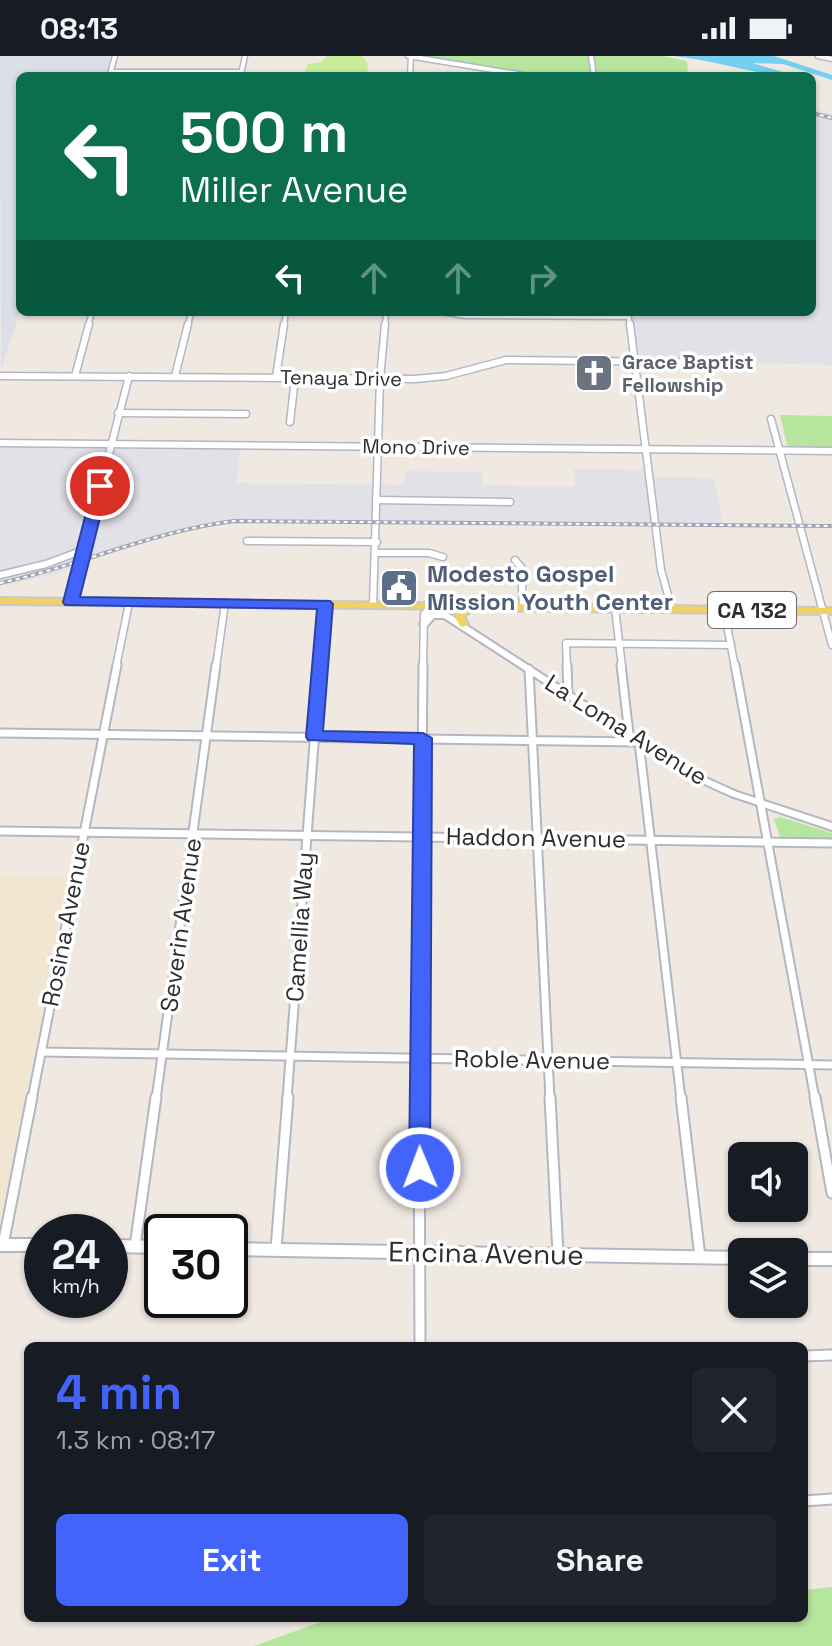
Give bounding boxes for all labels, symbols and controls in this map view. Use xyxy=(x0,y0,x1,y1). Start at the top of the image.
text: 08:13 xyxy=(40,9,118,48)
text: 500 m xyxy=(180,97,348,168)
icon: left xyxy=(48,104,152,208)
text: Miller Avenue xyxy=(180,167,408,213)
icon: left xyxy=(268,256,312,300)
icon: ahead xyxy=(352,256,396,300)
icon: ahead xyxy=(436,256,480,300)
icon: right xyxy=(520,256,564,300)
place label: Grace Baptist Fellowship xyxy=(622,349,754,398)
church icon: Grace Baptist Fellowship xyxy=(573,352,615,394)
street label: Tenaya Drive xyxy=(280,364,402,392)
street label: Mono Drive xyxy=(362,433,470,461)
pin xyxy=(66,452,134,520)
icon: arrive xyxy=(78,464,122,508)
place label: Modesto Gospel Mission Youth Center xyxy=(427,558,673,617)
public building icon: Modesto Gospel Mission Youth Center xyxy=(378,567,420,609)
road number: CA 132 xyxy=(708,592,796,628)
street label: La Loma Avenue xyxy=(539,667,713,792)
street label: Haddon Avenue xyxy=(446,820,626,855)
street label: Severin Avenue xyxy=(153,836,208,1014)
street label: Rosina Avenue xyxy=(34,839,97,1009)
street label: Camellia Way xyxy=(279,851,320,1003)
street label: Roble Avenue xyxy=(454,1043,610,1076)
position arrow xyxy=(378,1126,462,1210)
map controls xyxy=(728,1142,808,1318)
button: sound xyxy=(728,1142,808,1222)
speed limit sign: 30 xyxy=(144,1214,248,1318)
text: 24 xyxy=(52,1230,100,1281)
street label: Encina Avenue xyxy=(388,1233,584,1273)
button: layers xyxy=(728,1238,808,1318)
text: km/h xyxy=(52,1273,100,1299)
text: 4 min xyxy=(56,1362,182,1423)
button: close xyxy=(692,1368,776,1452)
text: 1.3 km · 08:17 xyxy=(56,1423,215,1457)
button: Exit xyxy=(56,1514,408,1606)
button: Share xyxy=(424,1514,776,1606)

